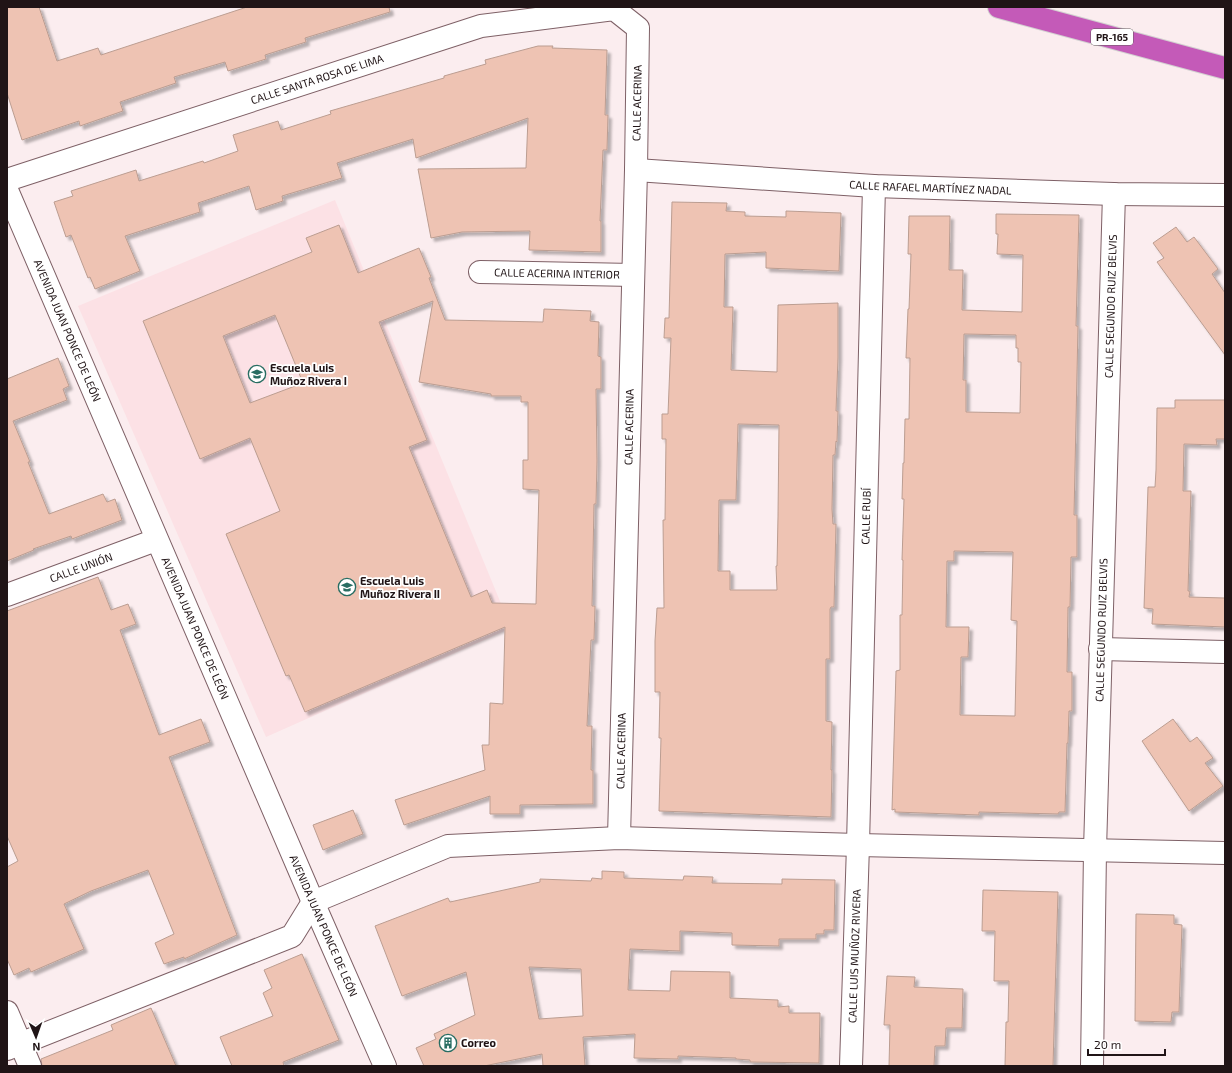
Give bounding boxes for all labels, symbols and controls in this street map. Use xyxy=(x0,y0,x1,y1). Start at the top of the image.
road number: PR-165 xyxy=(1091,29,1133,45)
street label: CALLE SANTA ROSA DE LIMA xyxy=(249,51,385,106)
street label: CALLE ACERINA xyxy=(629,65,644,141)
street label: CALLE RAFAEL MARTÍNEZ NADAL xyxy=(849,177,1012,197)
street label: CALLE SEGUNDO RUIZ BELVIS xyxy=(1102,234,1119,378)
street label: AVENIDA JUAN PONCE DE LEÓN xyxy=(32,257,104,403)
street label: CALLE ACERINA INTERIOR xyxy=(494,265,620,281)
place label: Escuela Luis Muñoz Rivera I xyxy=(270,361,347,387)
school or university icon: Escuela Luis Muñoz Rivera I xyxy=(247,364,267,384)
street label: CALLE ACERINA xyxy=(621,389,636,465)
street label: CALLE RUBÍ xyxy=(858,486,873,545)
street label: CALLE UNIÓN xyxy=(48,550,114,585)
street label: AVENIDA JUAN PONCE DE LEÓN xyxy=(160,555,232,701)
street label: CALLE SEGUNDO RUIZ BELVIS xyxy=(1092,558,1109,702)
place label: Escuela Luis Muñoz Rivera II xyxy=(360,574,440,600)
school or university icon: Escuela Luis Muñoz Rivera II xyxy=(337,577,357,597)
street label: CALLE ACERINA xyxy=(613,713,628,789)
street label: AVENIDA JUAN PONCE DE LEÓN xyxy=(287,853,361,999)
street label: CALLE LUIS MUÑOZ RIVERA xyxy=(845,889,863,1023)
north arrow xyxy=(16,1017,56,1057)
scale bar xyxy=(1088,1031,1165,1057)
building icon: Correo xyxy=(438,1033,458,1053)
place label: Correo xyxy=(461,1036,496,1049)
text: 20 m xyxy=(1094,1037,1121,1051)
text: N xyxy=(32,1041,41,1054)

